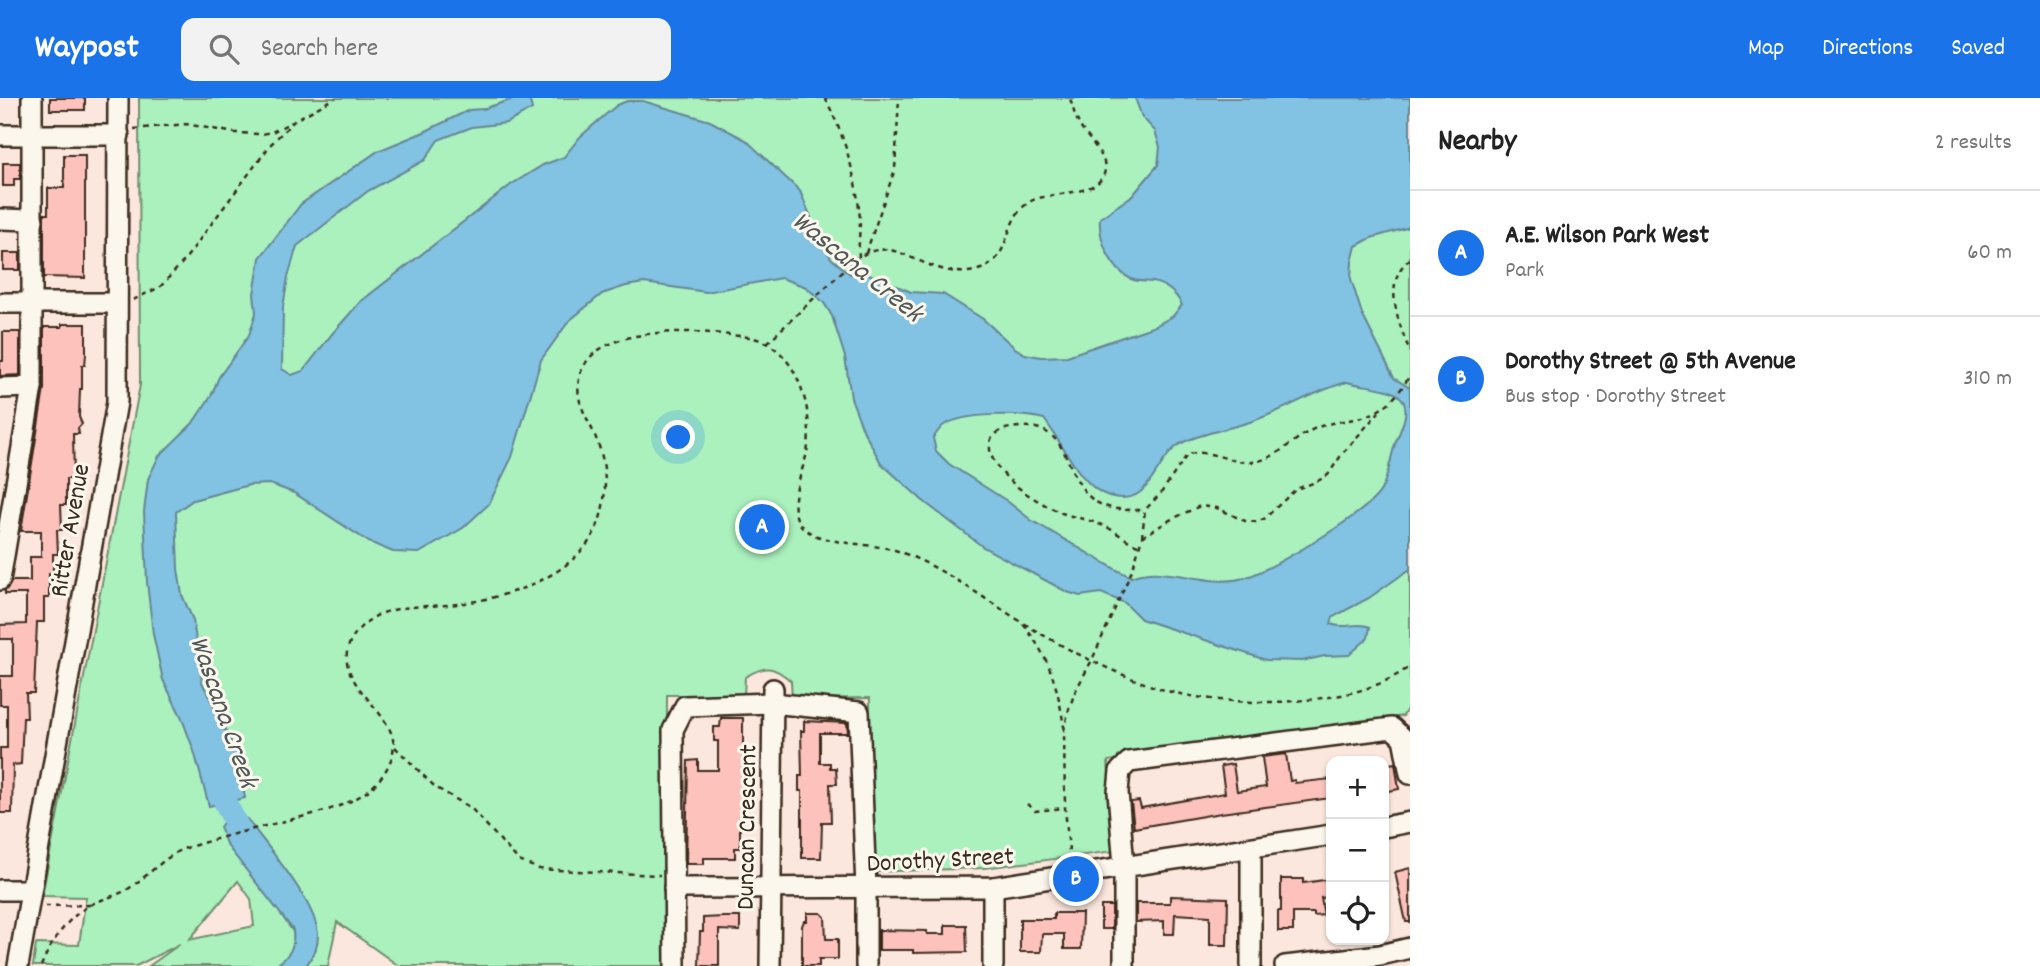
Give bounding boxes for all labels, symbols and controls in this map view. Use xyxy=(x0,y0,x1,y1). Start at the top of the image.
search box xyxy=(181,18,671,81)
text: Waypost xyxy=(35,26,139,73)
icon: search xyxy=(205,30,243,68)
text: Search here xyxy=(261,31,378,68)
text: Map xyxy=(1748,32,1784,66)
text: Directions xyxy=(1822,32,1913,66)
text: Saved xyxy=(1951,32,2005,66)
text: Nearby xyxy=(1438,122,1516,165)
text: 2 results xyxy=(1935,127,2012,160)
water label: Wascana Creek xyxy=(782,204,932,336)
text: A.E. Wilson Park West xyxy=(1505,218,1709,255)
text: A xyxy=(1455,237,1467,270)
text: 60 m xyxy=(1967,237,2012,270)
text: Park xyxy=(1505,255,1544,288)
text: Dorothy Street @ 5th Avenue xyxy=(1505,344,1796,381)
text: B xyxy=(1456,363,1466,396)
text: 310 m xyxy=(1963,363,2012,396)
text: Bus stop · Dorothy Street xyxy=(1505,381,1726,414)
your location xyxy=(661,420,695,454)
street label: Ritter Avenue xyxy=(42,461,101,600)
pin: A xyxy=(739,501,785,553)
water label: Wascana Creek xyxy=(177,631,267,796)
street label: Duncan Crescent xyxy=(729,744,768,910)
map controls xyxy=(1326,756,1389,945)
button: + xyxy=(1326,756,1389,819)
button: − xyxy=(1326,819,1389,882)
street label: Dorothy Street xyxy=(866,839,1015,884)
pin: B xyxy=(1053,853,1099,905)
button: locate xyxy=(1326,882,1389,945)

